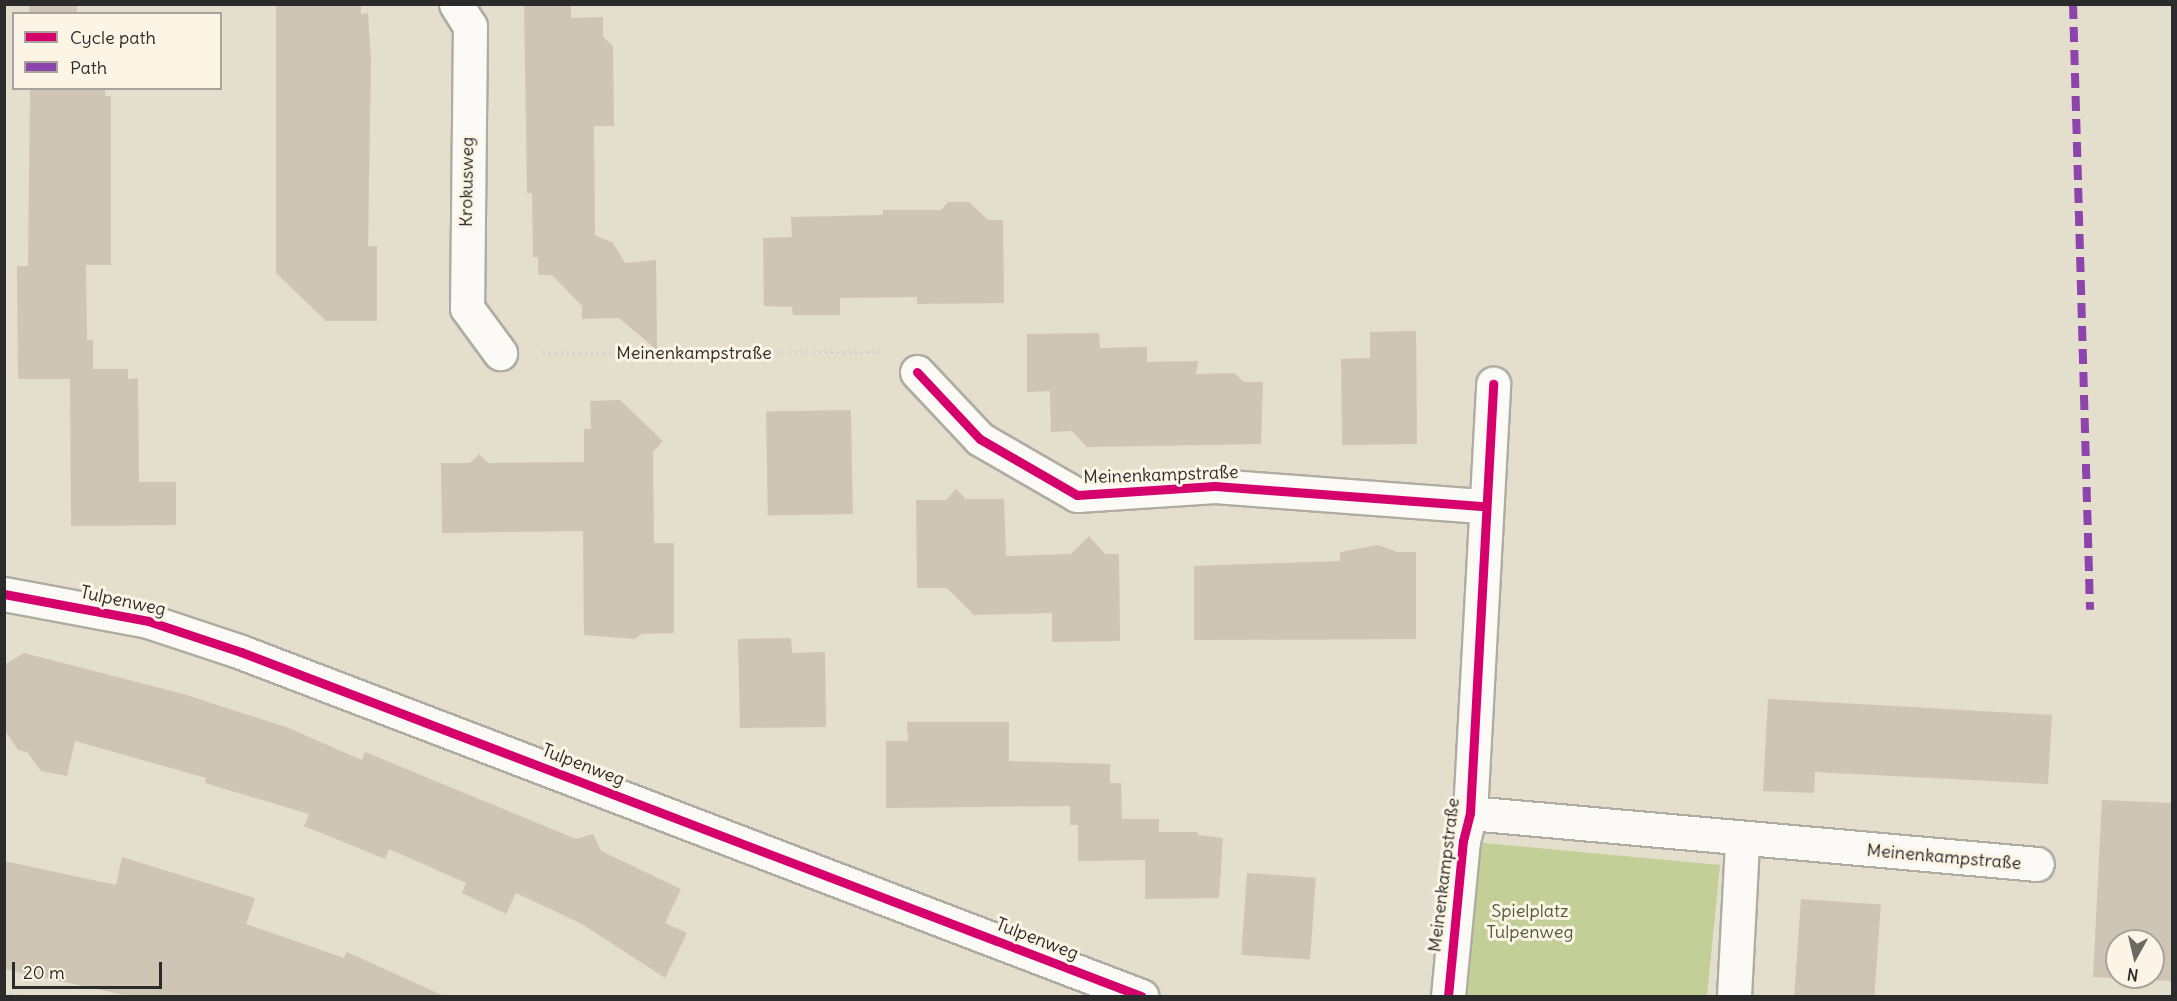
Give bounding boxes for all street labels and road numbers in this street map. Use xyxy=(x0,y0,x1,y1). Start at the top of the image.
street label: Krokusweg xyxy=(455,137,479,227)
street label: Meinenkampstraße xyxy=(616,342,772,364)
street label: Meinenkampstraße xyxy=(1083,461,1239,489)
street label: Tulpenweg xyxy=(78,581,168,621)
street label: Tulpenweg xyxy=(539,739,627,791)
street label: Meinenkampstraße xyxy=(1424,797,1464,953)
street label: Meinenkampstraße xyxy=(1866,839,2022,875)
street label: Tulpenweg xyxy=(993,913,1081,965)

